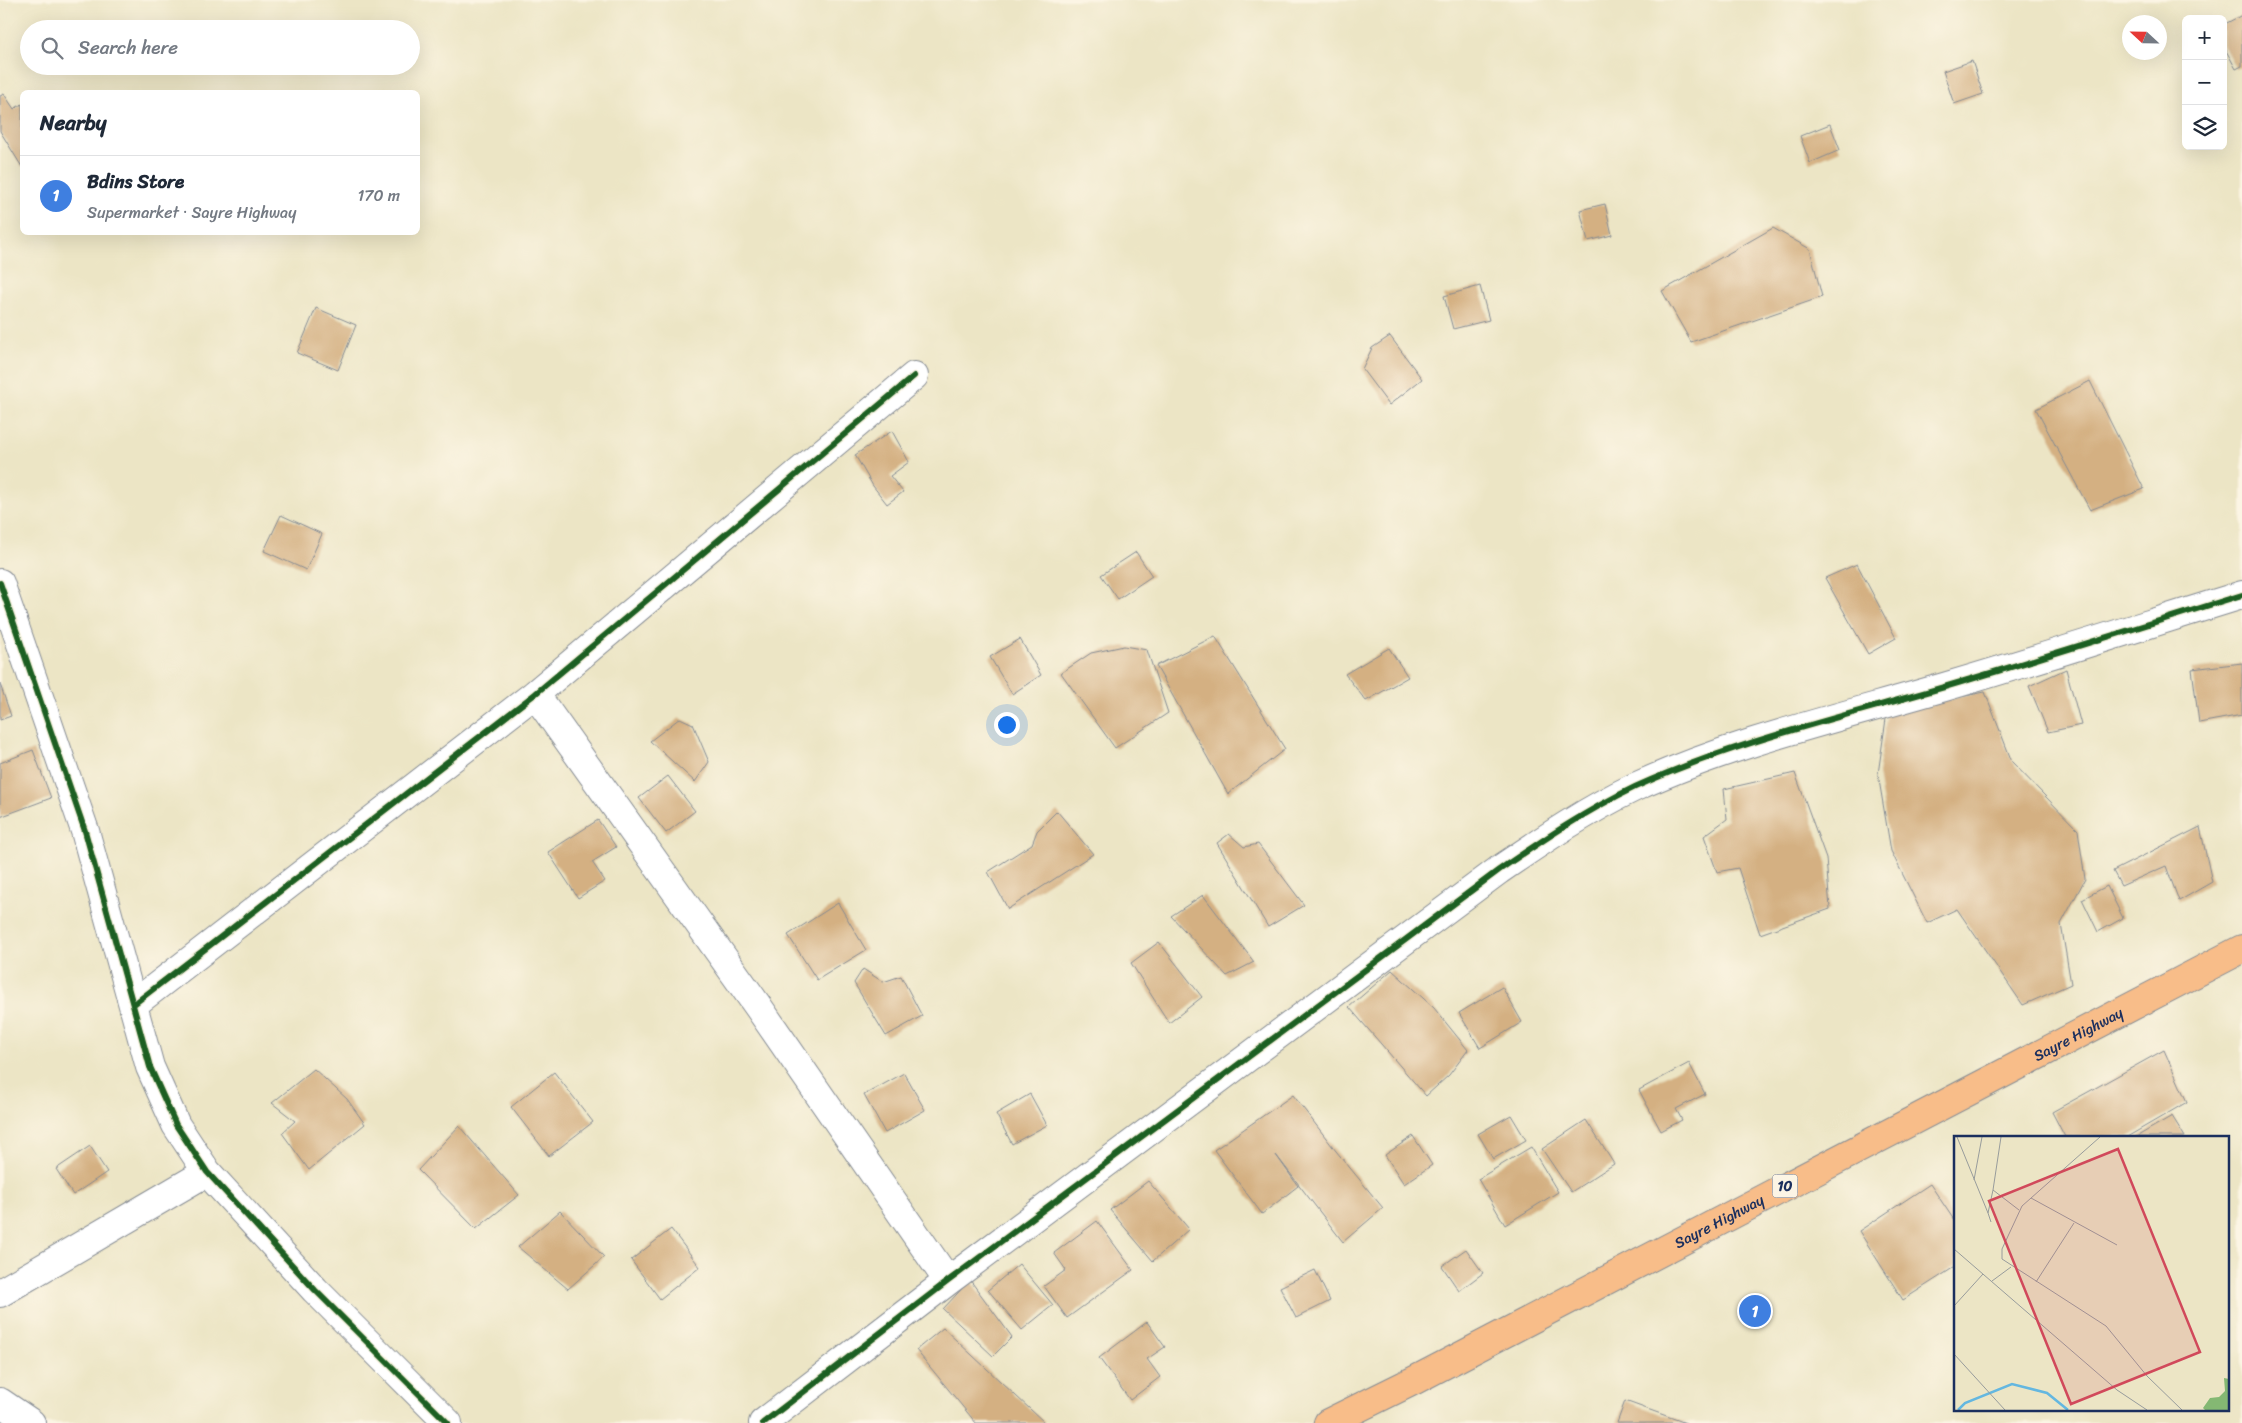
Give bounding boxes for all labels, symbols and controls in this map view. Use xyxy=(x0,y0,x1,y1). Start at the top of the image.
north arrow xyxy=(2122,15,2167,60)
map controls xyxy=(2182,15,2227,150)
button: + xyxy=(2182,15,2227,60)
search box xyxy=(20,20,420,75)
text: Search here xyxy=(78,31,178,64)
icon: search xyxy=(38,34,66,62)
button: − xyxy=(2182,60,2227,105)
text: Nearby xyxy=(40,104,106,142)
button: layers xyxy=(2182,105,2227,150)
text: Bdins Store xyxy=(87,165,184,198)
text: 1 xyxy=(53,181,59,210)
text: 170 m xyxy=(357,181,400,210)
text: Supermarket · Sayre Highway xyxy=(87,198,296,227)
your location xyxy=(994,712,1020,738)
street label: Sayre Highway xyxy=(2029,1000,2128,1069)
inset map xyxy=(1954,1136,2230,1410)
road number: 10 xyxy=(1772,1174,1798,1198)
street label: Sayre Highway xyxy=(1670,1187,1769,1256)
pin: 1 xyxy=(1739,1292,1771,1330)

